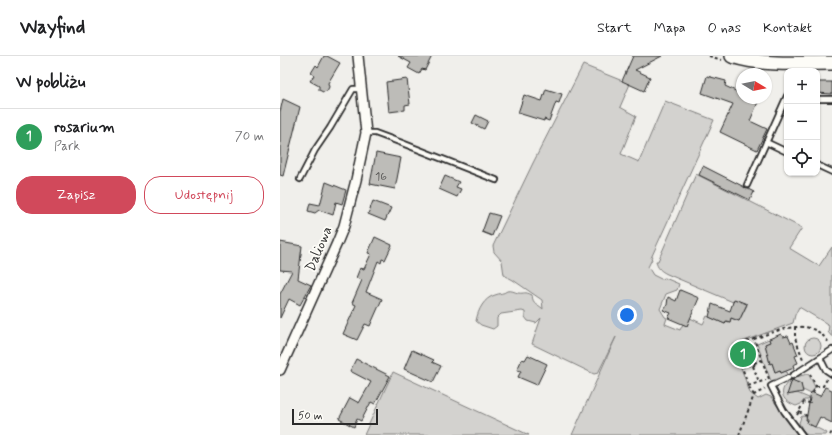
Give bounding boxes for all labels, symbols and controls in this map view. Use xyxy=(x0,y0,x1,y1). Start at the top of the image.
text: Wayfind xyxy=(20,15,85,40)
text: Start xyxy=(597,19,632,37)
text: Mapa xyxy=(654,19,686,37)
text: O nas xyxy=(708,19,741,37)
text: Kontakt xyxy=(763,19,812,37)
north arrow xyxy=(736,68,772,104)
map controls xyxy=(784,68,820,176)
button: + xyxy=(784,68,820,104)
text: W pobliżu xyxy=(16,71,85,93)
button: − xyxy=(784,104,820,140)
text: rosarium xyxy=(54,118,115,138)
text: 1 xyxy=(26,128,32,145)
text: 70 m xyxy=(235,128,264,145)
text: Park xyxy=(54,138,80,155)
button: locate xyxy=(784,140,820,176)
house number: 16 xyxy=(375,169,387,185)
button: Zapisz xyxy=(16,176,136,214)
button: Udostępnij xyxy=(144,176,264,214)
street label: Daliowa xyxy=(301,223,337,274)
your location xyxy=(617,305,637,325)
pin: 1 xyxy=(730,339,756,369)
scale bar xyxy=(292,407,378,426)
text: 50 m xyxy=(298,409,323,423)

